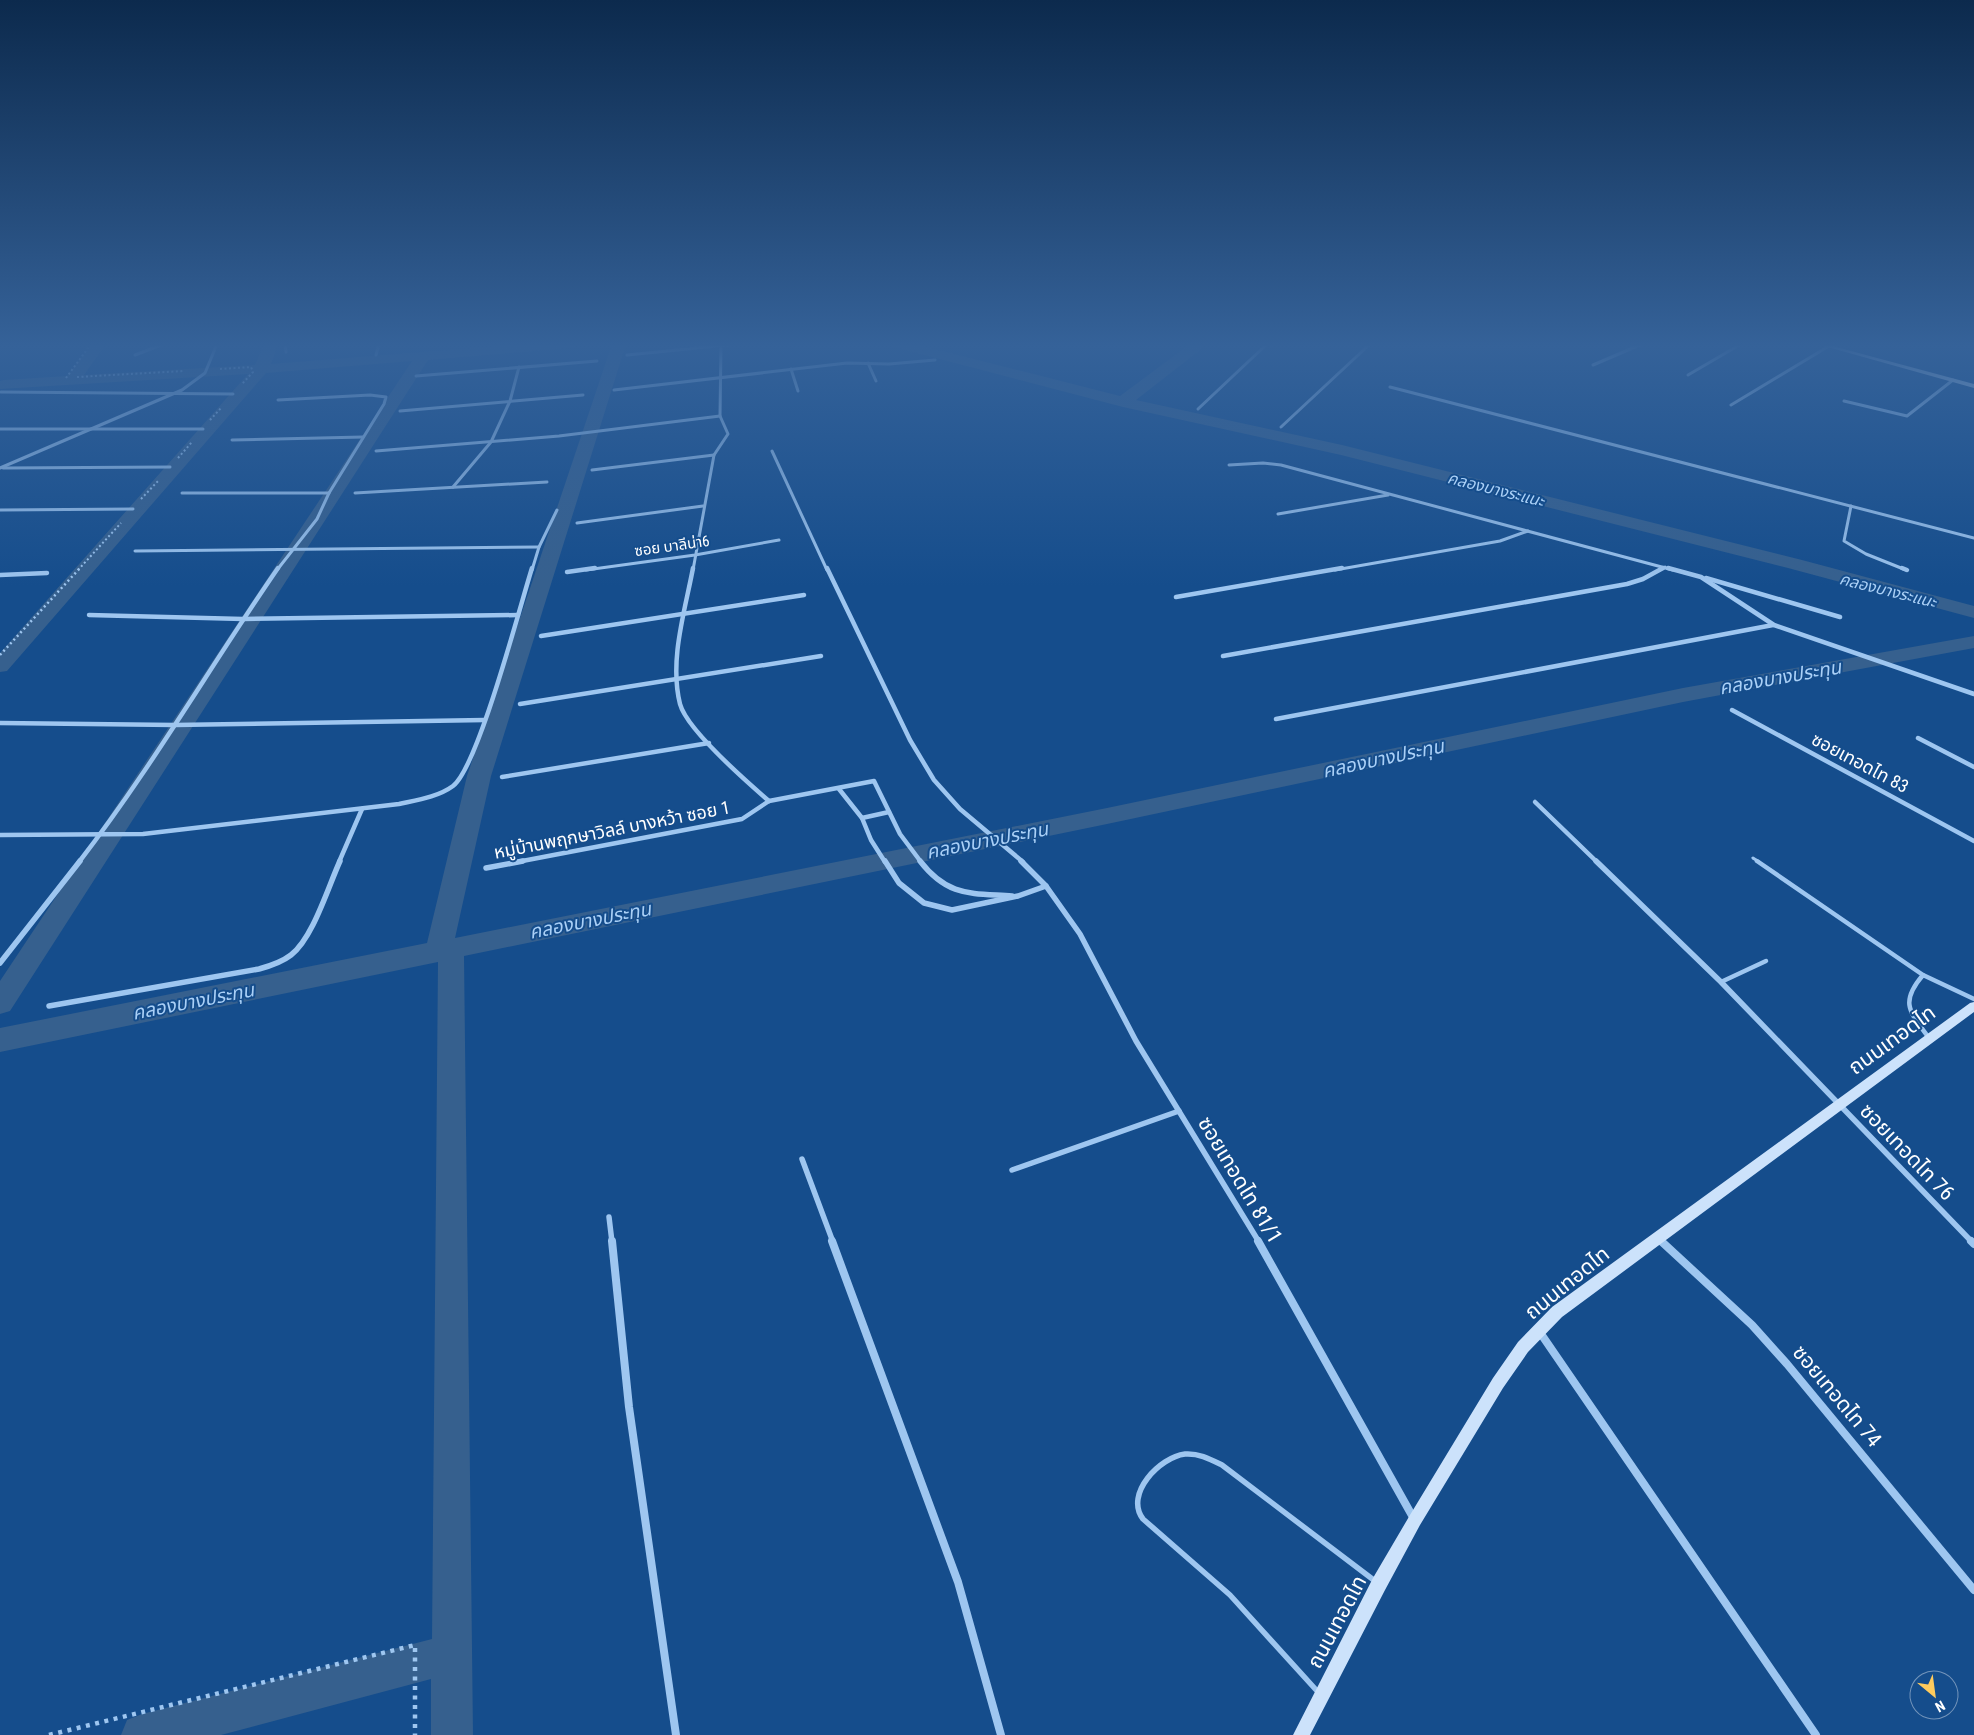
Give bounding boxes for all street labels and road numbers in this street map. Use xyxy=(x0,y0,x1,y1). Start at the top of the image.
street label: ซอย บาลีน่า6 xyxy=(633,532,711,560)
street label: ซอยเทอดไท 83 xyxy=(1808,728,1912,797)
street label: หมู่บ้านพฤกษาวิลล์ บางหว้า ซอย 1 xyxy=(492,796,732,865)
street label: ถนนเทอดไท xyxy=(1844,1000,1940,1080)
street label: ซอยเทอดไท 76 xyxy=(1855,1099,1959,1205)
street label: ซอยเทอดไท 81/1 xyxy=(1193,1112,1287,1248)
street label: ถนนเทอดไท xyxy=(1520,1242,1614,1324)
street label: ซอยเทอดไท 74 xyxy=(1788,1340,1886,1452)
street label: ถนนเทอดไท xyxy=(1303,1572,1371,1672)

